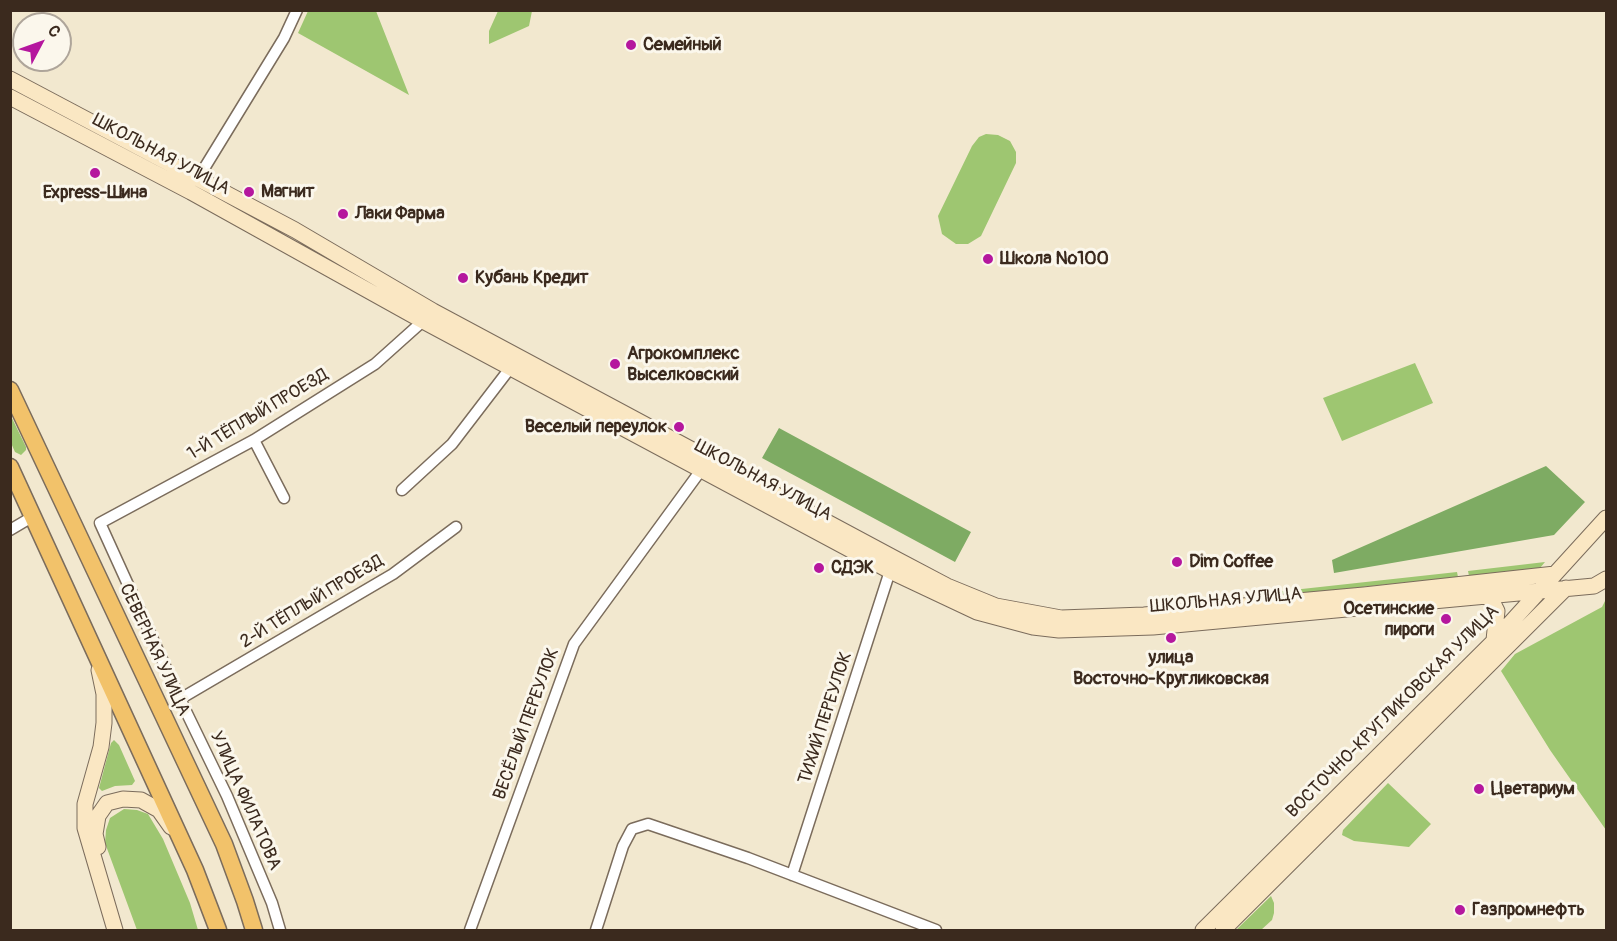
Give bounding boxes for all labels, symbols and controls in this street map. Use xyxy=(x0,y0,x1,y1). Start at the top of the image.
north arrow xyxy=(12,12,72,72)
text: С xyxy=(43,21,65,42)
place label: Семейный xyxy=(643,34,722,56)
marker: Семейный xyxy=(624,38,638,52)
street label: ШКОЛЬНАЯ УЛИЦА xyxy=(89,110,233,200)
marker: Express-Шина xyxy=(88,166,102,180)
place label: Магнит xyxy=(261,181,314,203)
place label: Express-Шина xyxy=(43,182,147,204)
marker: Магнит xyxy=(242,185,256,199)
place label: Лаки Фарма xyxy=(355,203,445,225)
marker: Лаки Фарма xyxy=(336,207,350,221)
place label: Школа №100 xyxy=(1000,248,1109,270)
marker: Школа №100 xyxy=(981,252,995,266)
place label: Кубань Кредит xyxy=(475,267,588,289)
marker: Кубань Кредит xyxy=(456,271,470,285)
place label: Агрокомплекс Выселковский xyxy=(627,343,740,386)
marker: Агрокомплекс Выселковский xyxy=(608,357,622,371)
street label: 1-Й ТЁПЛЫЙ ПРОЕЗД xyxy=(184,364,332,466)
place label: Веселый переулок xyxy=(525,416,667,438)
marker: Веселый переулок xyxy=(672,420,686,434)
street label: ШКОЛЬНАЯ УЛИЦА xyxy=(691,436,835,526)
street label: 2-Й ТЁПЛЫЙ ПРОЕЗД xyxy=(236,551,388,653)
place label: Dim Coffee xyxy=(1189,551,1273,573)
marker: Dim Coffee xyxy=(1170,555,1184,569)
place label: СДЭК xyxy=(831,557,874,579)
marker: СДЭК xyxy=(812,561,826,575)
street label: СЕВЕРНАЯ УЛИЦА xyxy=(114,581,194,719)
street label: ШКОЛЬНАЯ УЛИЦА xyxy=(1149,584,1303,618)
place label: Осетинские пироги xyxy=(1343,598,1434,640)
street label: ВОСТОЧНО-КРУГЛИКОВСКАЯ УЛИЦА xyxy=(1282,601,1504,823)
marker: Осетинские пироги xyxy=(1439,612,1453,626)
marker: улица Восточно-Кругликовская xyxy=(1164,631,1178,645)
street label: ВЕСЁЛЫЙ ПЕРЕУЛОК xyxy=(489,645,565,803)
place label: улица Восточно-Кругликовская xyxy=(1073,647,1269,690)
street label: ТИХИЙ ПЕРЕУЛОК xyxy=(794,649,858,787)
street label: УЛИЦА ФИЛАТОВА xyxy=(205,728,285,874)
place label: Цветариум xyxy=(1491,778,1575,800)
marker: Цветариум xyxy=(1472,782,1486,796)
place label: Газпромнефть xyxy=(1472,899,1585,921)
marker: Газпромнефть xyxy=(1453,903,1467,917)

